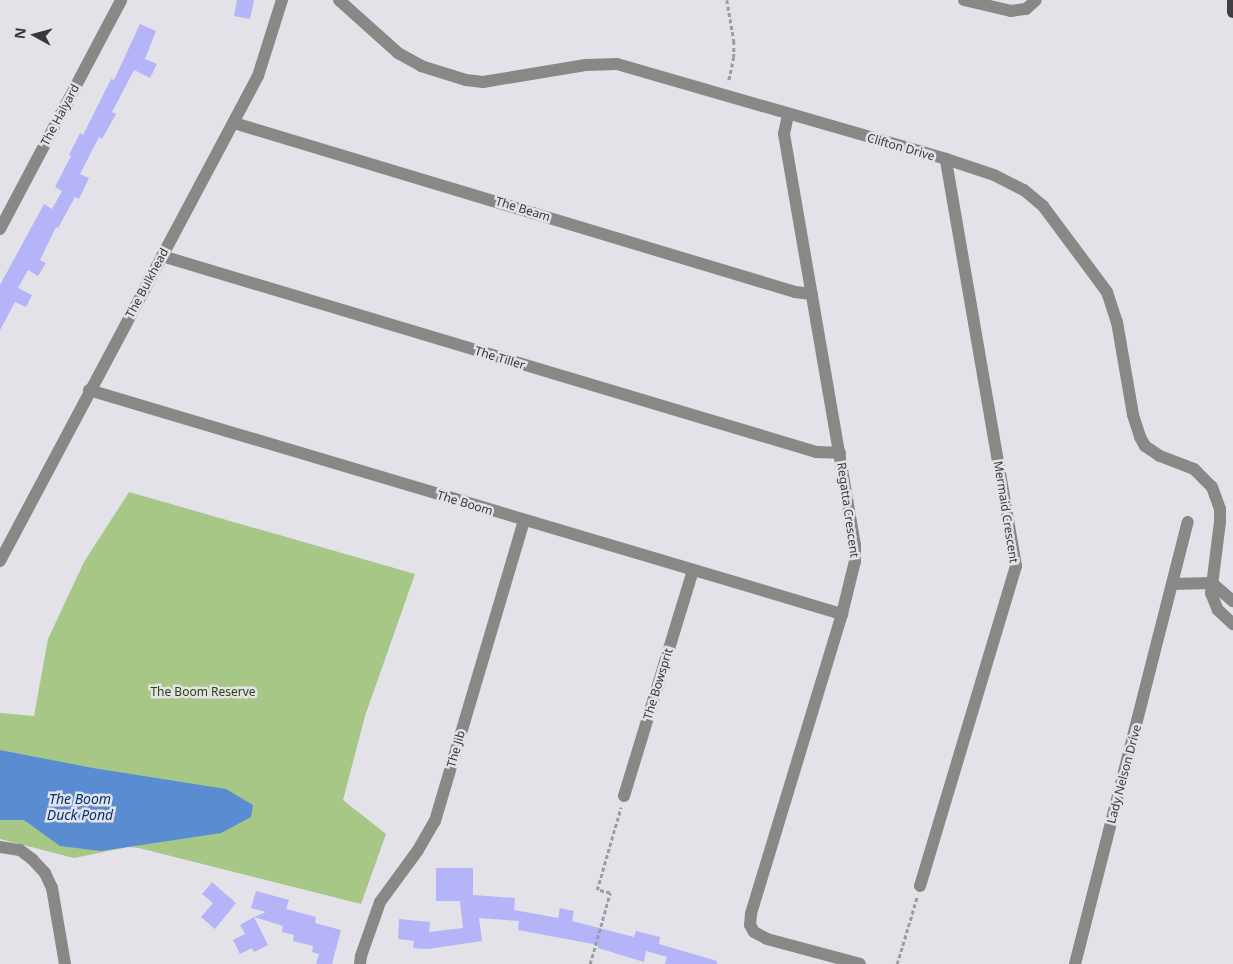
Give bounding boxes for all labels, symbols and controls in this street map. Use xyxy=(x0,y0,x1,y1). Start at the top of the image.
north arrow xyxy=(10,10,60,60)
text: N xyxy=(9,26,30,40)
street label: The Halyard xyxy=(38,82,82,148)
street label: Clifton Drive xyxy=(866,130,936,164)
street label: The Beam xyxy=(494,194,552,224)
street label: The Bulkhead xyxy=(123,246,171,320)
street label: The Tiller xyxy=(473,344,527,372)
street label: Mermaid Crescent xyxy=(991,460,1021,564)
street label: Regatta Crescent xyxy=(834,461,862,559)
street label: The Boom xyxy=(435,488,495,518)
street label: The Bowsprit xyxy=(640,647,676,721)
park label: The Boom Reserve xyxy=(150,685,256,699)
street label: Lady Nelson Drive xyxy=(1104,723,1144,825)
street label: The Jib xyxy=(444,729,468,769)
water label: The Boom Duck Pond xyxy=(47,791,113,824)

